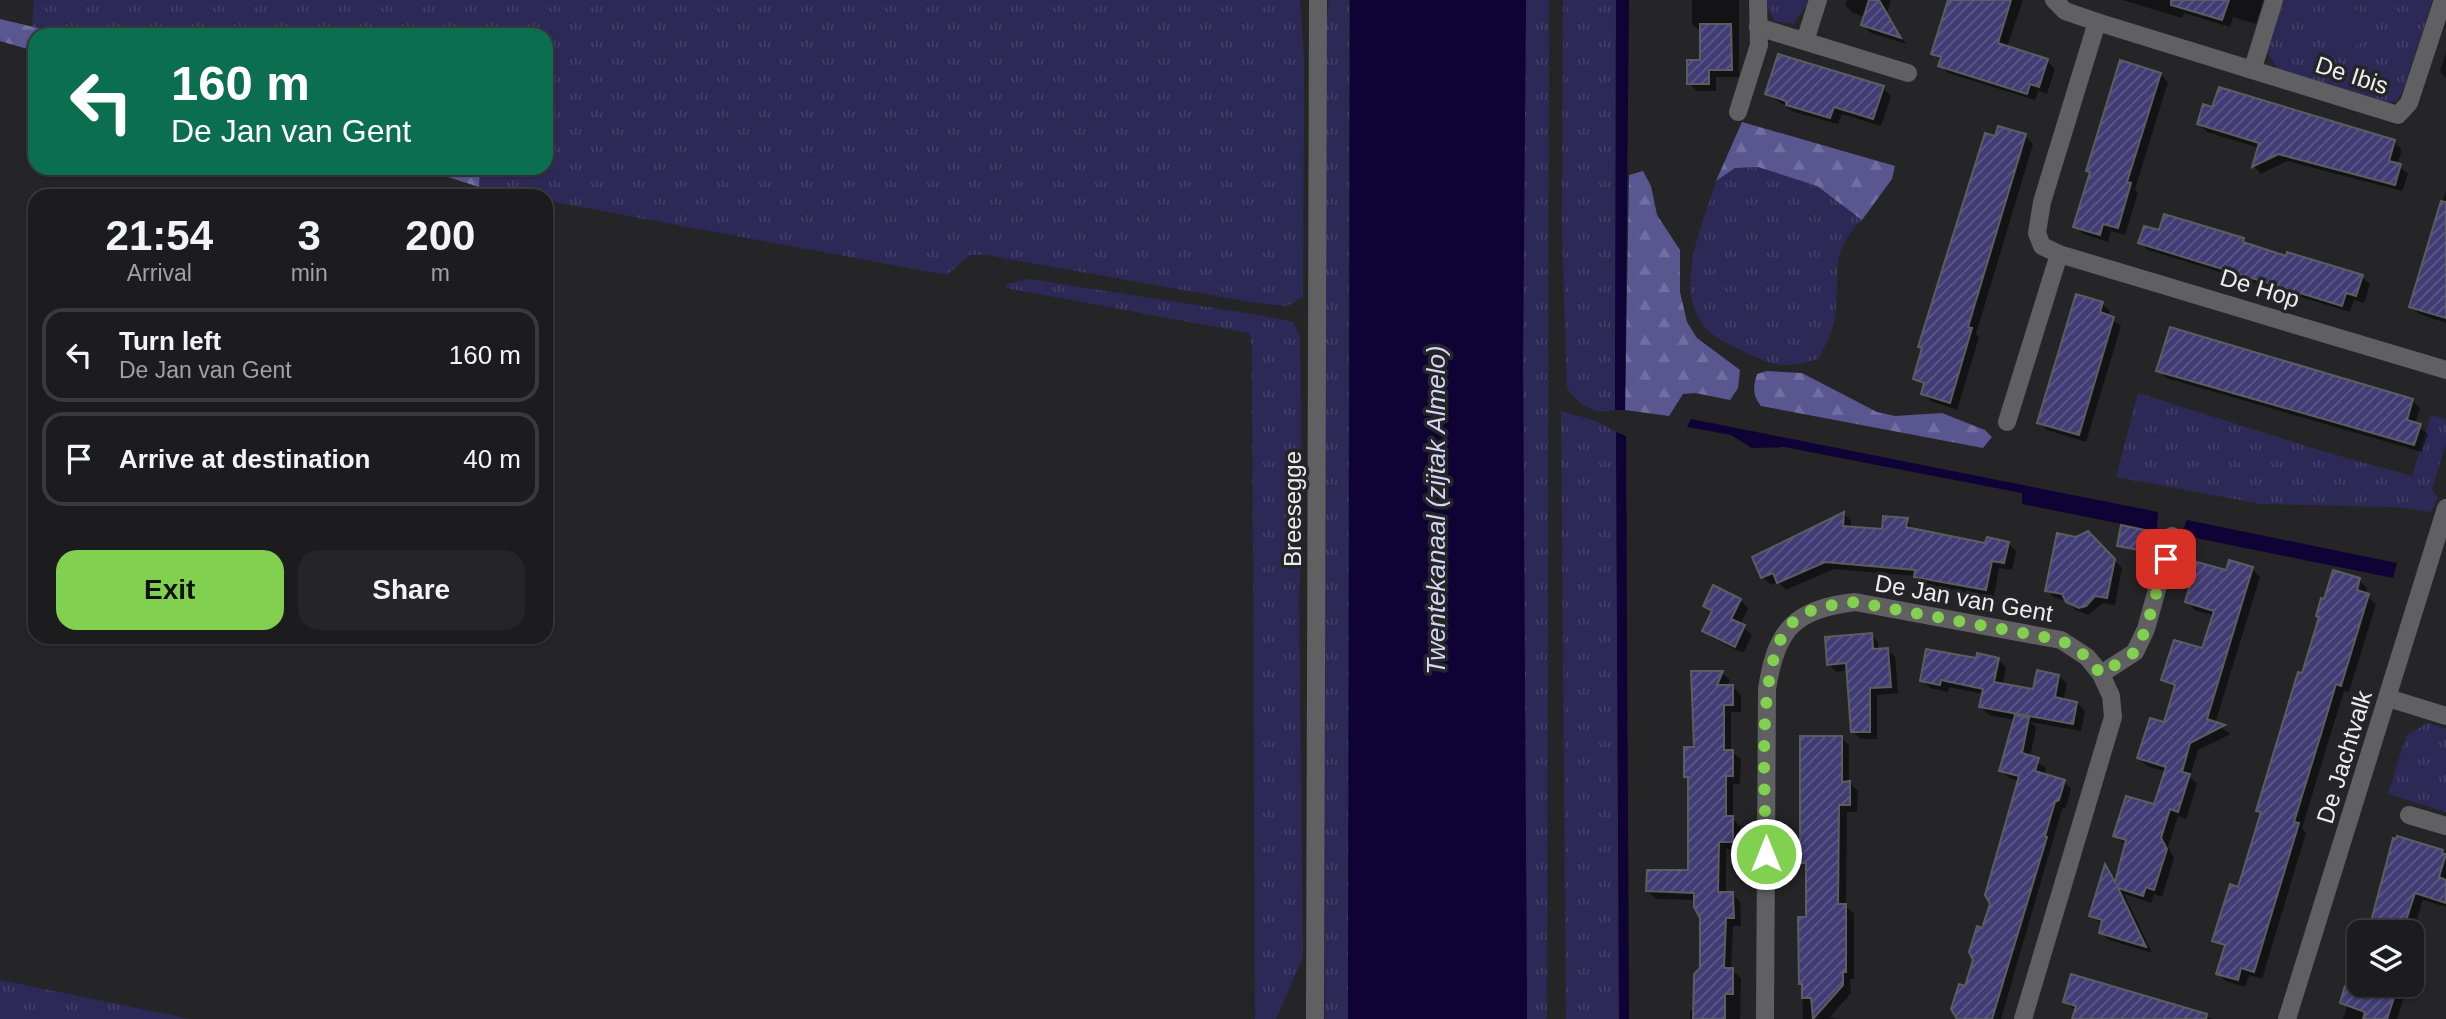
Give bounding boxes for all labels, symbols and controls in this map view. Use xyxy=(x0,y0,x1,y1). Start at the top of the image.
street label: De Ibis xyxy=(2312,51,2392,99)
icon: left xyxy=(56,56,147,147)
text: 160 m xyxy=(171,56,310,110)
text: De Jan van Gent xyxy=(171,113,411,149)
text: 21:54 xyxy=(106,212,213,259)
text: 3 xyxy=(297,212,321,259)
text: 200 xyxy=(405,212,475,259)
text: Arrival xyxy=(127,260,192,286)
text: min xyxy=(291,260,328,286)
text: m xyxy=(431,260,450,286)
street label: De Hop xyxy=(2217,263,2303,313)
text: Turn left xyxy=(119,326,221,356)
icon: left xyxy=(60,336,98,374)
text: 160 m xyxy=(449,340,521,370)
water label: Twentekanaal (zijtak Almelo) xyxy=(1421,345,1451,675)
text: De Jan van Gent xyxy=(119,357,292,383)
icon: arrive xyxy=(60,440,98,478)
text: Arrive at destination xyxy=(119,444,370,474)
text: 40 m xyxy=(463,444,521,474)
street label: Breesegge xyxy=(1279,451,1306,567)
pin xyxy=(2136,529,2196,589)
icon: arrive xyxy=(2147,540,2185,578)
button: Exit xyxy=(56,550,284,630)
button: Share xyxy=(298,550,525,630)
street label: De Jan van Gent xyxy=(1873,569,2055,627)
street label: De Jachtvalk xyxy=(2311,686,2377,827)
position arrow xyxy=(1729,817,1803,891)
map controls xyxy=(2347,920,2424,997)
button: layers xyxy=(2347,920,2424,997)

